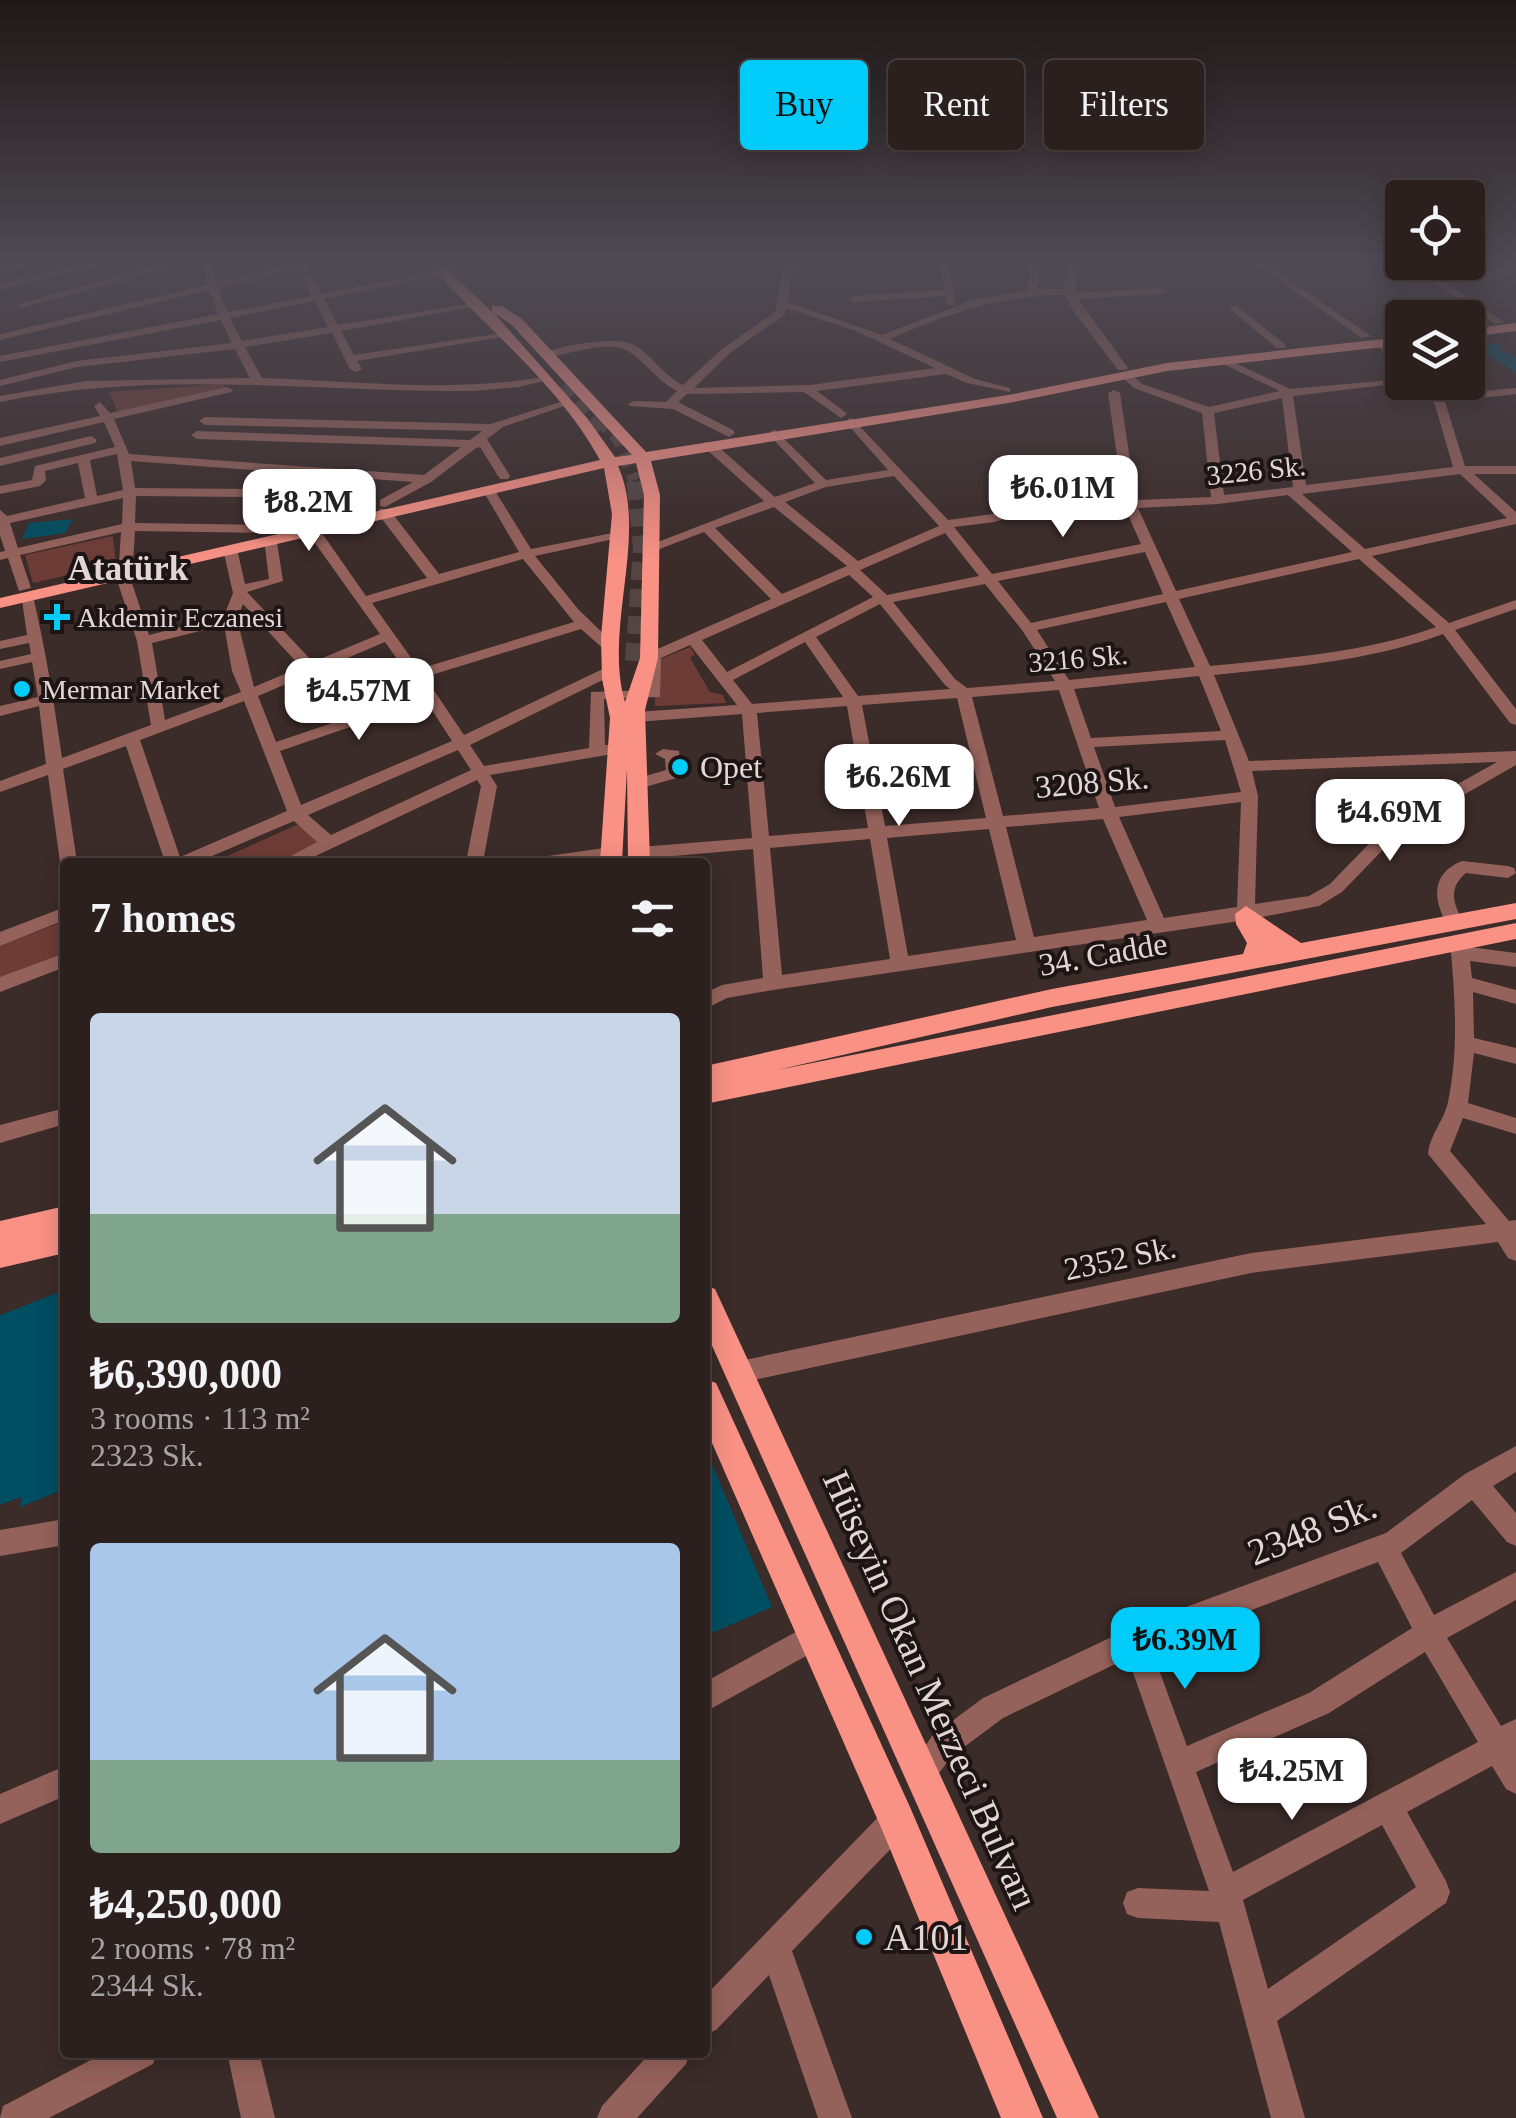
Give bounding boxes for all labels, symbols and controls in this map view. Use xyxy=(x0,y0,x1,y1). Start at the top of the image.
chip: Buy xyxy=(740,60,868,150)
chip: Rent xyxy=(888,60,1024,150)
chip: Filters xyxy=(1044,60,1204,150)
map controls xyxy=(1385,180,1485,400)
button: locate xyxy=(1385,180,1485,280)
button: layers xyxy=(1385,300,1485,400)
street label: 3226 Sk. xyxy=(1205,450,1307,491)
pin: ₺6.01M xyxy=(982,455,1144,540)
pin: ₺8.2M xyxy=(239,469,379,554)
text: ₺6.01M xyxy=(1011,469,1115,505)
text: ₺8.2M xyxy=(265,483,353,519)
district label: Atatürk xyxy=(68,549,189,588)
place label: Akdemir Eczanesi xyxy=(77,602,283,633)
marker: Akdemir Eczanesi xyxy=(46,606,68,628)
street label: 3216 Sk. xyxy=(1027,639,1129,678)
pin: ₺4.57M xyxy=(278,658,440,743)
text: ₺4.57M xyxy=(307,672,411,708)
place label: Mermar Market xyxy=(42,674,220,705)
marker: Mermar Market xyxy=(11,678,33,700)
pin: ₺6.26M xyxy=(818,744,980,829)
place label: Opet xyxy=(700,749,762,785)
marker: Opet xyxy=(669,756,691,778)
text: ₺6.26M xyxy=(847,758,951,794)
street label: 3208 Sk. xyxy=(1034,759,1150,805)
pin: ₺4.69M xyxy=(1309,779,1471,864)
text: ₺4.69M xyxy=(1338,793,1442,829)
icon: filters xyxy=(625,891,680,946)
text: 7 homes xyxy=(90,895,236,941)
street label: 34. Cadde xyxy=(1036,925,1170,983)
icon: home xyxy=(295,1078,475,1258)
street label: 2352 Sk. xyxy=(1061,1229,1179,1287)
text: ₺6,390,000 xyxy=(90,1351,282,1397)
text: 3 rooms · 113 m² xyxy=(90,1400,310,1436)
text: 2323 Sk. xyxy=(90,1437,204,1473)
street label: Hüseyin Okan Merzeci Bulvarı xyxy=(815,1464,1047,1916)
street label: 2348 Sk. xyxy=(1241,1484,1383,1574)
pin: ₺6.39M xyxy=(1104,1607,1266,1692)
icon: home xyxy=(295,1608,475,1788)
text: ₺6.39M xyxy=(1133,1621,1237,1657)
pin: ₺4.25M xyxy=(1211,1738,1373,1823)
text: ₺4.25M xyxy=(1240,1752,1344,1788)
text: ₺4,250,000 xyxy=(90,1881,282,1927)
place label: A101 xyxy=(884,1916,968,1958)
marker: A101 xyxy=(853,1926,875,1948)
text: 2 rooms · 78 m² xyxy=(90,1930,295,1966)
text: 2344 Sk. xyxy=(90,1967,204,2003)

